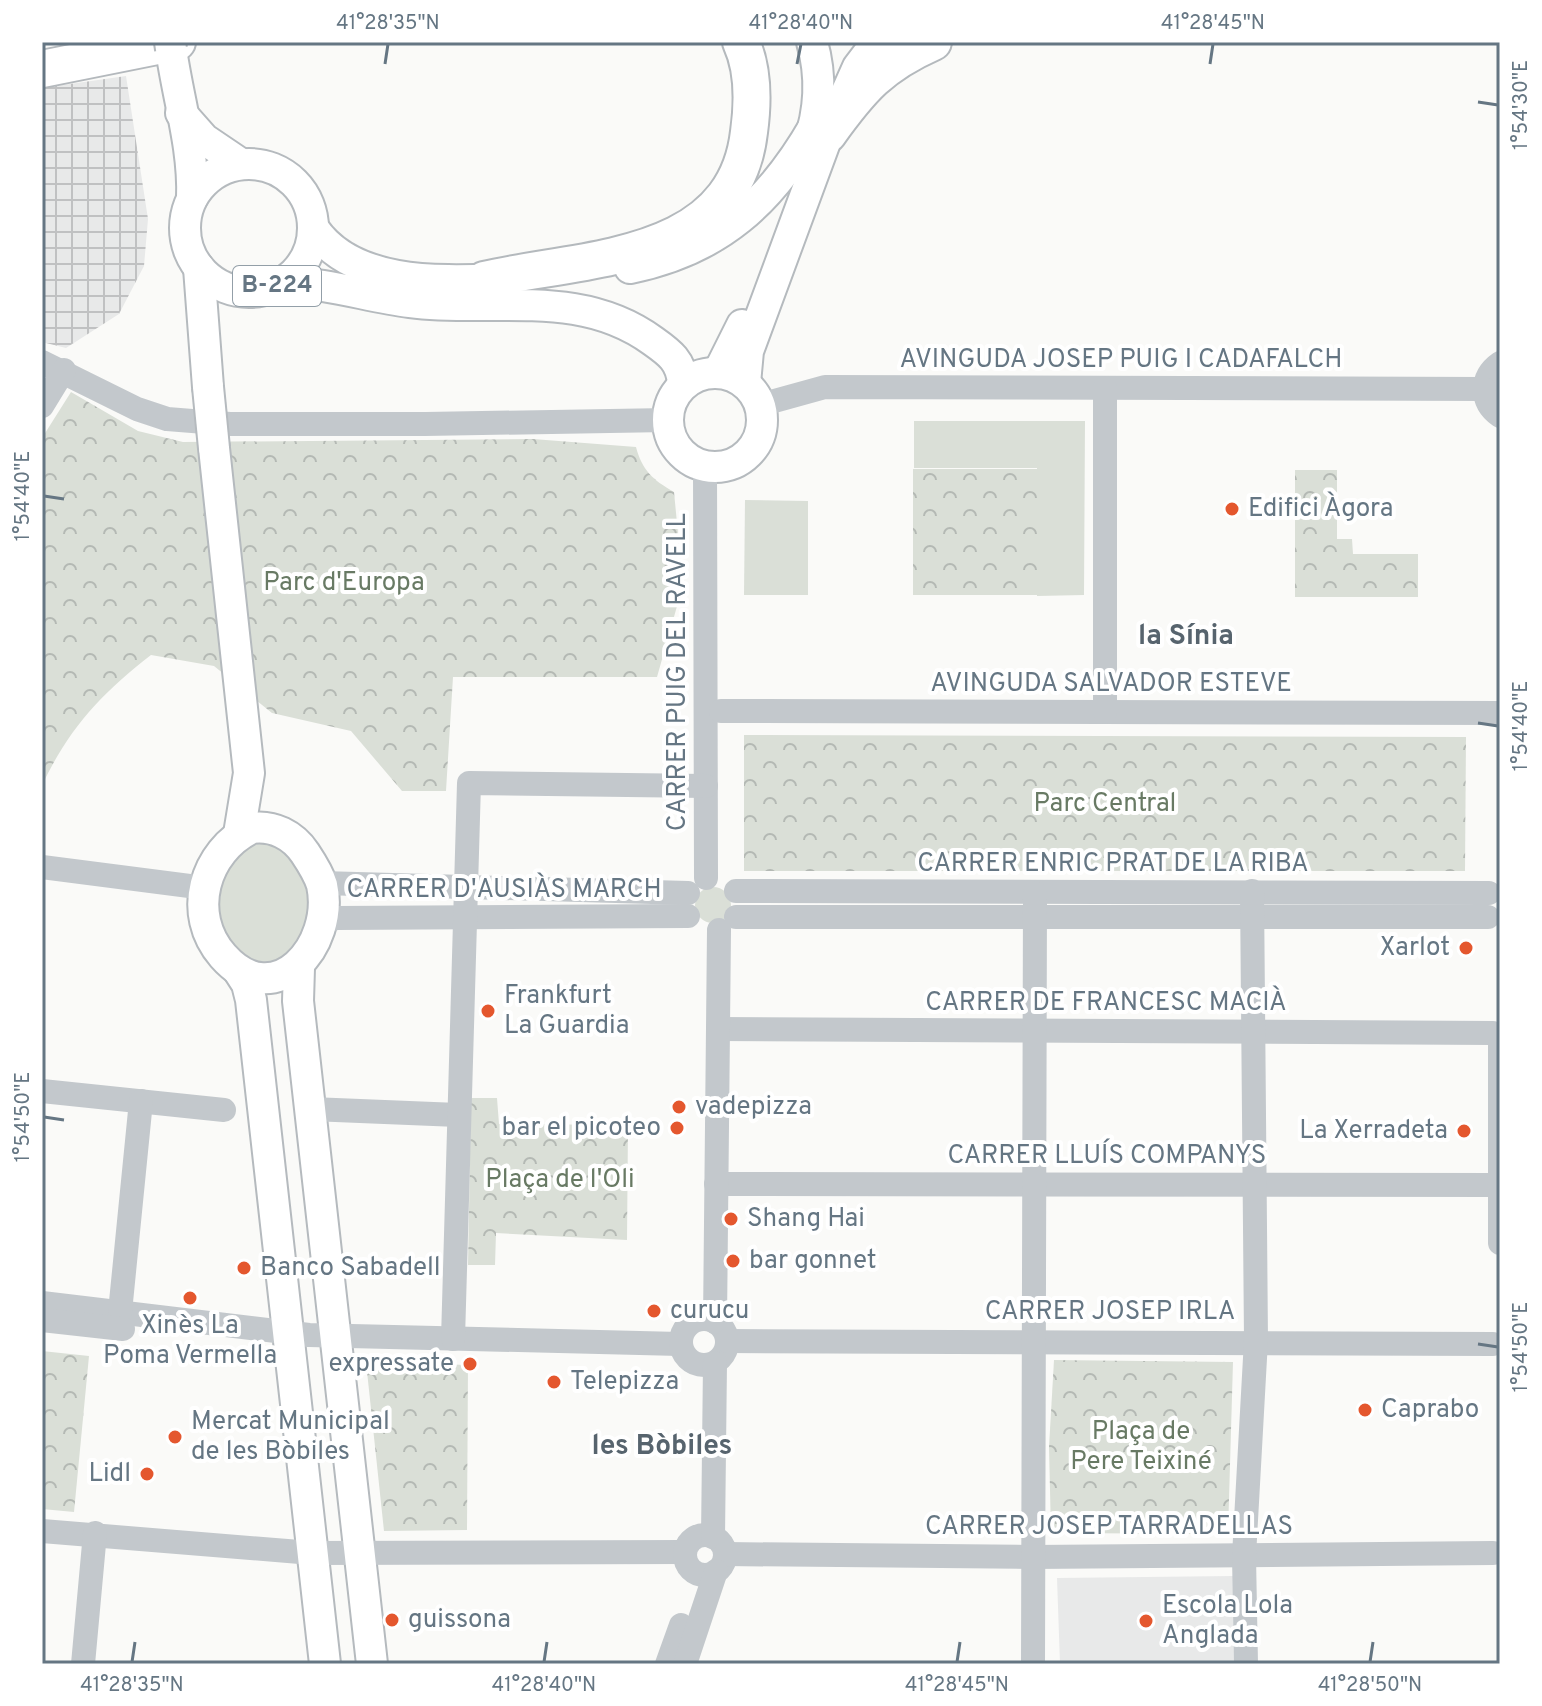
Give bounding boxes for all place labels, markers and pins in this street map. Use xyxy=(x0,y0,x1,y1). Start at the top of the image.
place label: Edifici Àgora xyxy=(1248,491,1393,526)
marker: Edifici Àgora xyxy=(1223,500,1241,518)
place label: Xarlot xyxy=(1380,932,1450,965)
marker: Xarlot xyxy=(1457,939,1475,957)
place label: Frankfurt La Guardia xyxy=(504,980,629,1043)
marker: Frankfurt La Guardia xyxy=(479,1002,497,1020)
place label: vadepizza xyxy=(695,1091,812,1124)
marker: vadepizza xyxy=(670,1098,688,1116)
place label: bar el picoteo xyxy=(502,1112,661,1145)
place label: La Xerradeta xyxy=(1299,1115,1448,1148)
marker: bar el picoteo xyxy=(668,1119,686,1137)
marker: La Xerradeta xyxy=(1455,1122,1473,1140)
place label: Shang Hai xyxy=(747,1203,865,1236)
marker: Shang Hai xyxy=(722,1210,740,1228)
place label: bar gonnet xyxy=(749,1245,877,1278)
place label: Banco Sabadell xyxy=(260,1252,441,1285)
marker: bar gonnet xyxy=(724,1252,742,1270)
marker: Banco Sabadell xyxy=(235,1259,253,1277)
marker: Xinès La Poma Vermella xyxy=(181,1289,199,1307)
place label: curucu xyxy=(670,1295,749,1328)
marker: curucu xyxy=(645,1302,663,1320)
place label: Xinès La Poma Vermella xyxy=(103,1310,277,1373)
place label: expressate xyxy=(328,1348,454,1381)
marker: expressate xyxy=(461,1355,479,1373)
place label: Telepizza xyxy=(570,1366,679,1399)
marker: Telepizza xyxy=(545,1373,563,1391)
place label: Caprabo xyxy=(1381,1394,1479,1427)
marker: Caprabo xyxy=(1356,1401,1374,1419)
place label: Mercat Municipal de les Bòbiles xyxy=(191,1406,390,1469)
marker: Mercat Municipal de les Bòbiles xyxy=(166,1428,184,1446)
place label: Lidl xyxy=(88,1458,131,1491)
marker: Lidl xyxy=(138,1465,156,1483)
place label: Escola Lola Anglada xyxy=(1162,1590,1293,1653)
place label: guissona xyxy=(408,1604,511,1637)
marker: guissona xyxy=(383,1611,401,1629)
marker: Escola Lola Anglada xyxy=(1137,1612,1155,1630)

